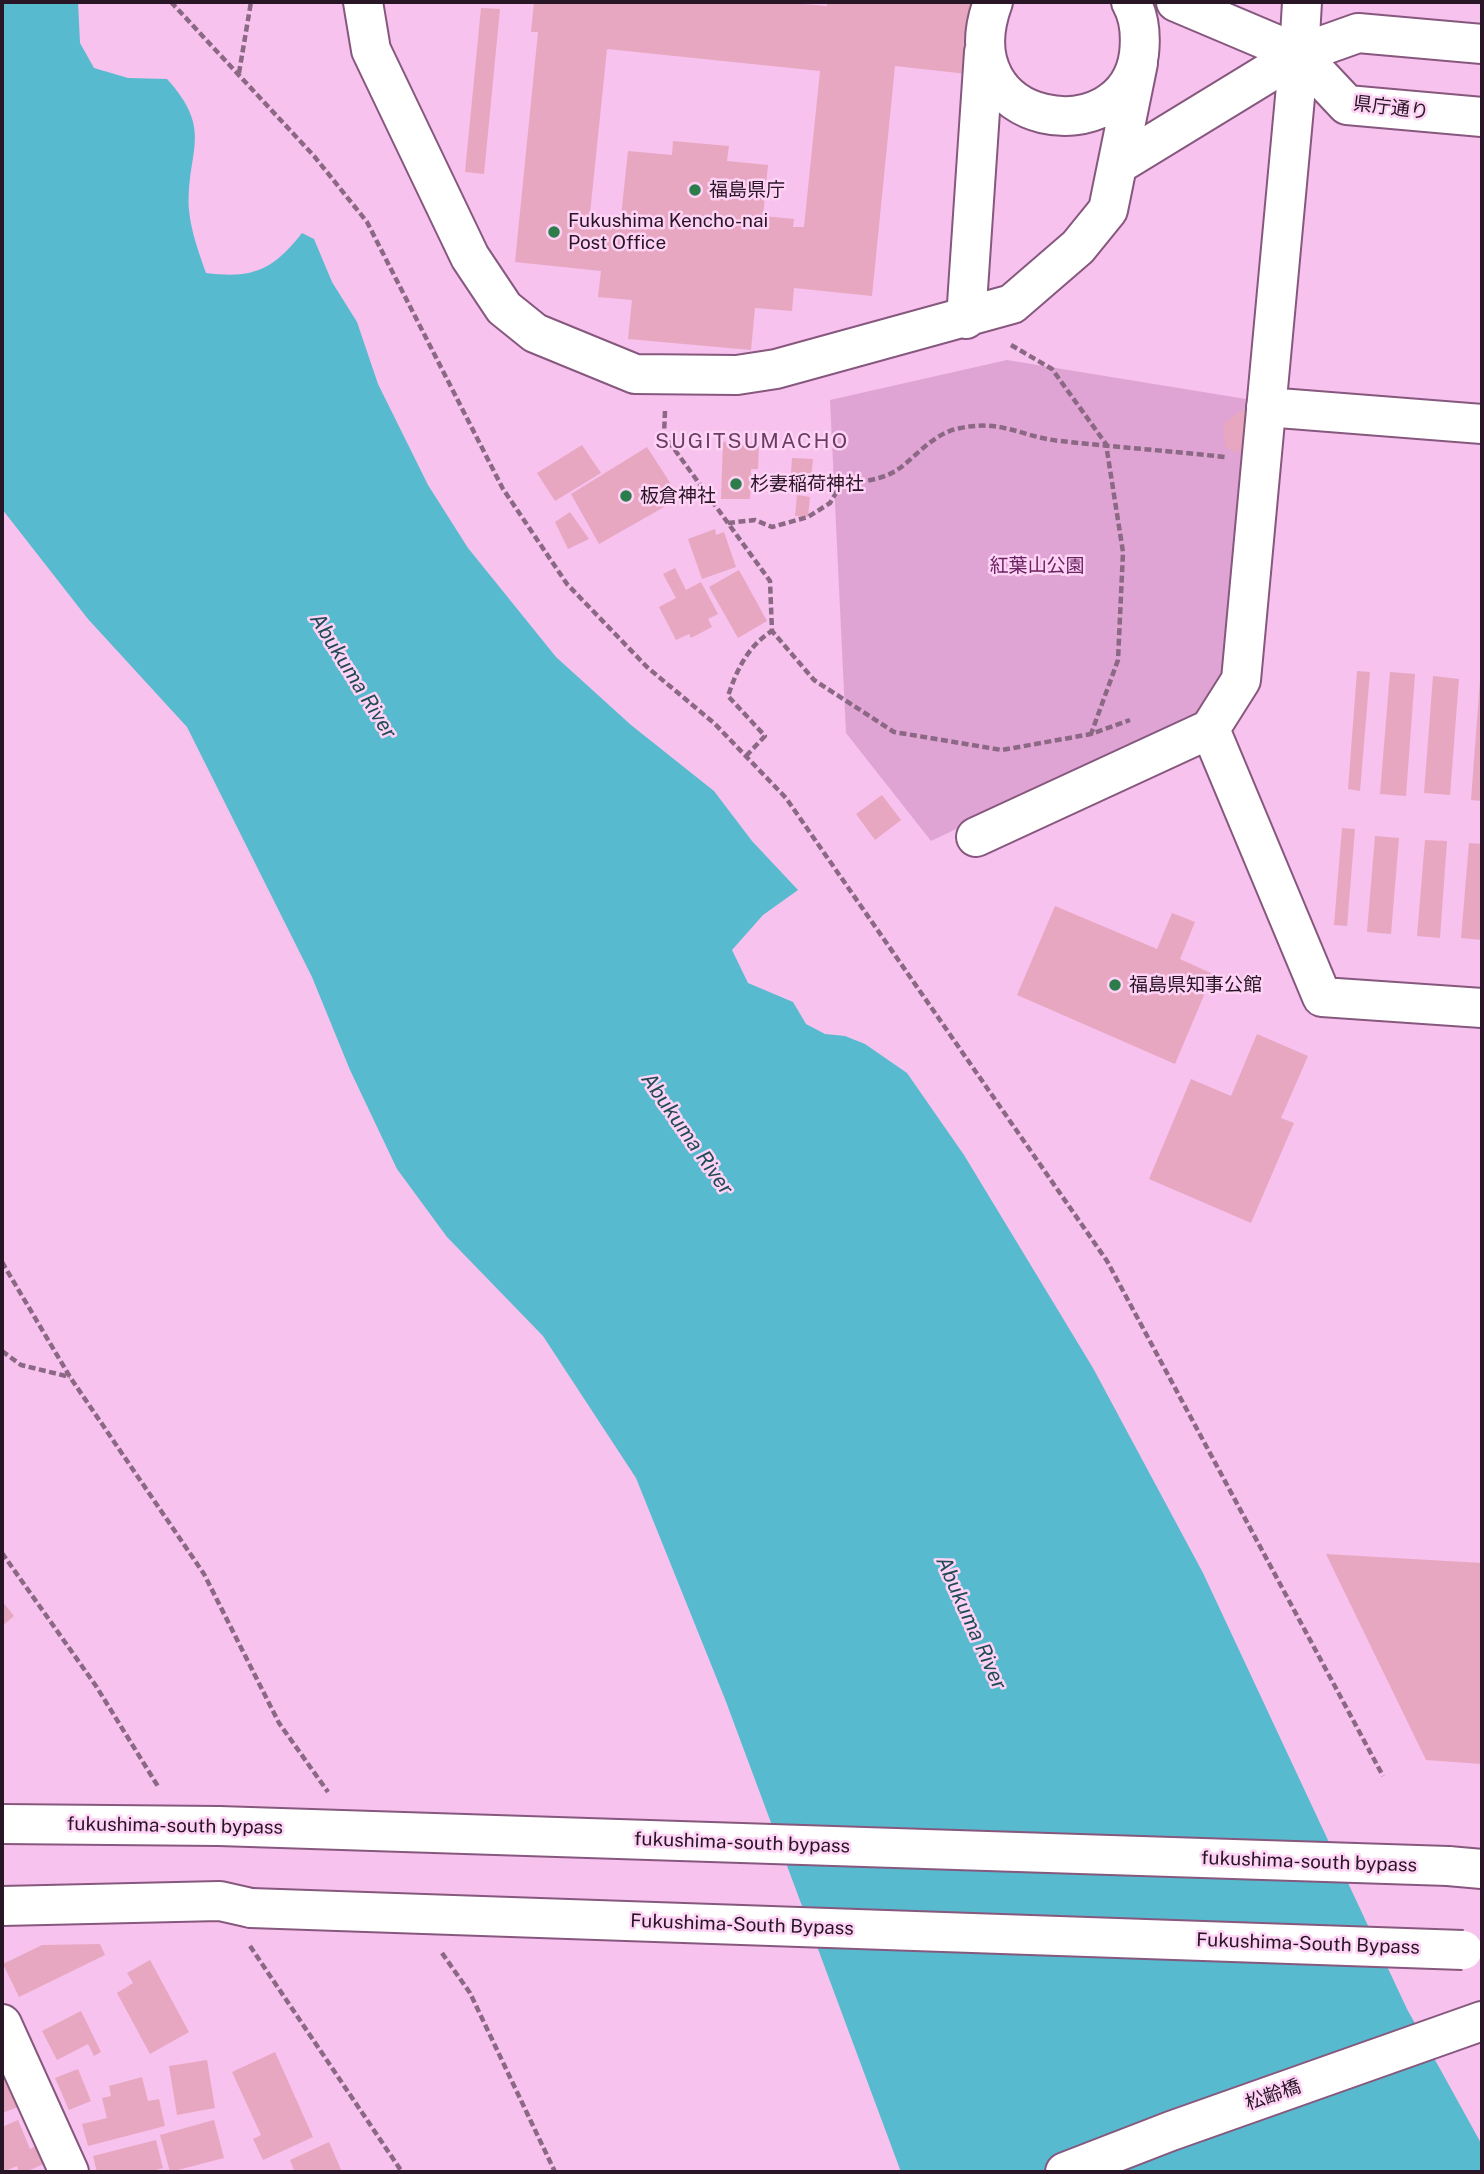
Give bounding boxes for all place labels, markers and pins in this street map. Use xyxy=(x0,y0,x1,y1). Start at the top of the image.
place label: 福島県庁 xyxy=(709,179,785,201)
marker: 福島県庁 xyxy=(687,182,703,198)
place label: Fukushima Kencho-nai Post Office xyxy=(568,210,768,254)
marker: Fukushima Kencho-nai Post Office xyxy=(546,224,562,240)
place label: 杉妻稲荷神社 xyxy=(750,473,864,495)
marker: 杉妻稲荷神社 xyxy=(728,476,744,492)
place label: 板倉神社 xyxy=(640,485,716,507)
marker: 板倉神社 xyxy=(618,488,634,504)
place label: 福島県知事公館 xyxy=(1129,974,1262,996)
marker: 福島県知事公館 xyxy=(1107,977,1123,993)

